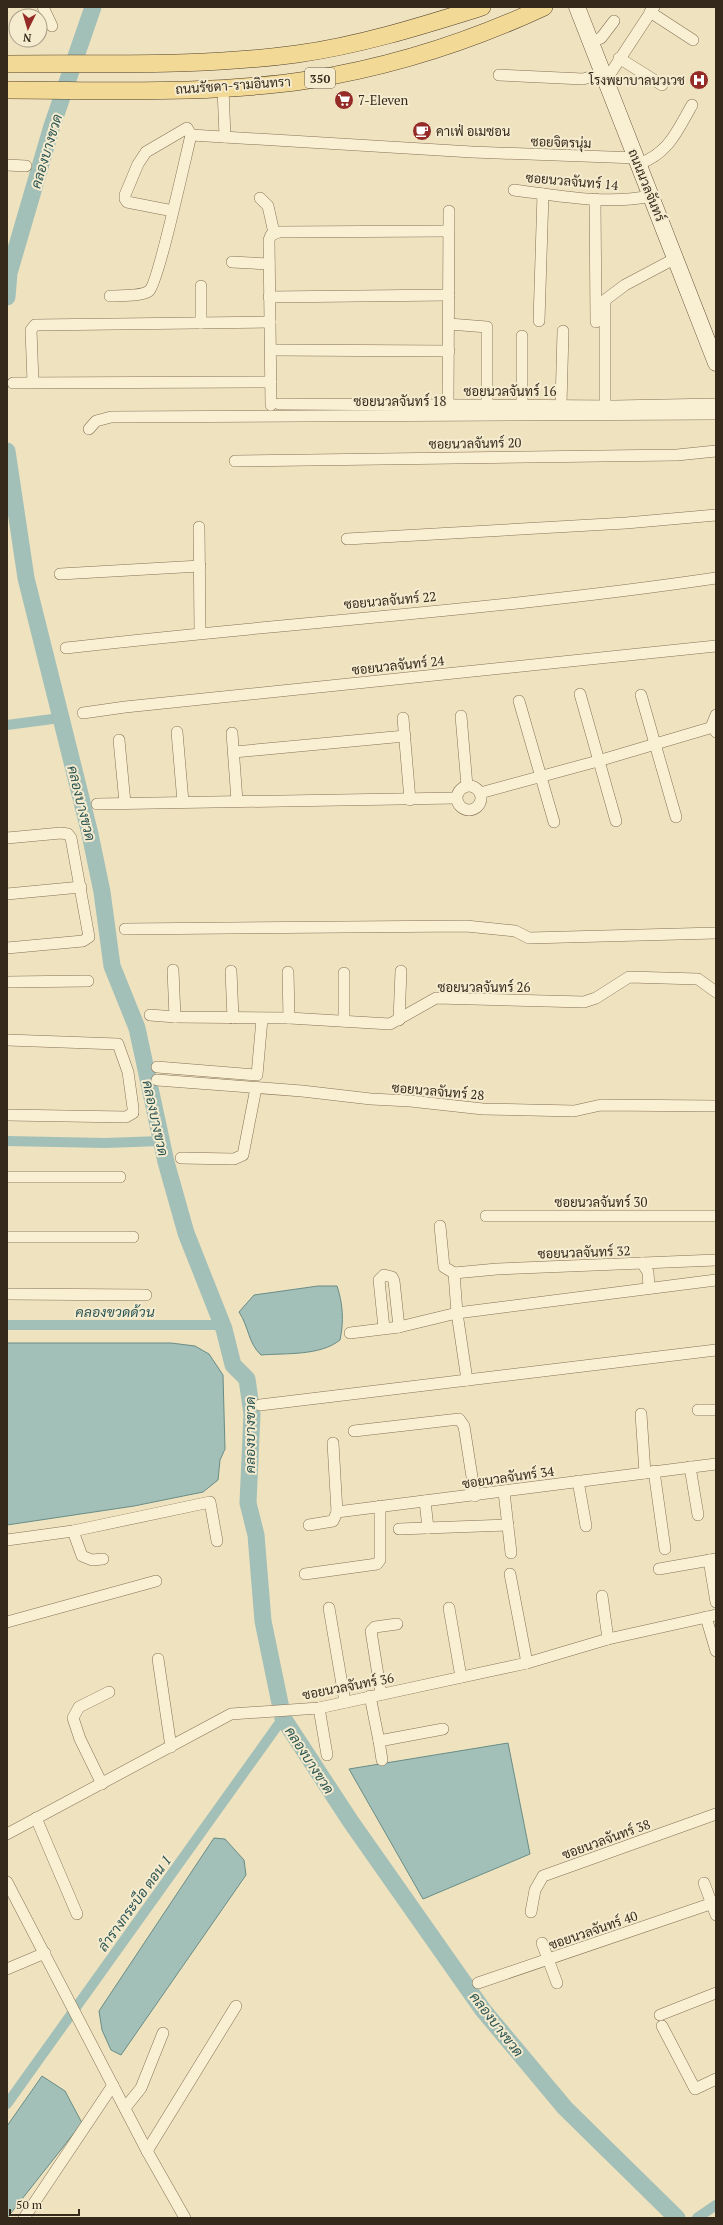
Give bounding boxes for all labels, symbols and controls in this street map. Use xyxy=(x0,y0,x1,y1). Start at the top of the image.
north arrow xyxy=(8,8,48,48)
text: N xyxy=(22,31,32,45)
road number: 350 xyxy=(305,68,335,88)
hospital icon: โรงพยาบาลนวเวช xyxy=(688,69,710,91)
place label: โรงพยาบาลนวเวช xyxy=(588,71,685,89)
street label: ถนนรัชดา-รามอินทรา xyxy=(175,72,291,98)
supermarket icon: 7-Eleven xyxy=(333,89,355,111)
place label: 7-Eleven xyxy=(358,91,408,109)
water label: คลองบางขวด xyxy=(26,111,66,191)
cafe icon: คาเฟ่ อเมซอน xyxy=(411,120,433,142)
place label: คาเฟ่ อเมซอน xyxy=(436,122,510,140)
street label: ซอยจิตรนุ่ม xyxy=(530,132,592,153)
street label: ถนนนวลจันทร์ xyxy=(624,146,670,224)
street label: ซอยนวลจันทร์ 14 xyxy=(525,168,619,194)
street label: ซอยนวลจันทร์ 16 xyxy=(464,382,557,400)
street label: ซอยนวลจันทร์ 18 xyxy=(354,392,447,410)
street label: ซอยนวลจันทร์ 20 xyxy=(428,433,522,453)
street label: ซอยนวลจันทร์ 22 xyxy=(343,587,437,613)
street label: ซอยนวลจันทร์ 24 xyxy=(351,651,445,679)
water label: คลองบางขวด xyxy=(63,763,101,843)
street label: ซอยนวลจันทร์ 26 xyxy=(438,978,531,996)
water label: คลองบางขวด xyxy=(139,1078,173,1158)
street label: ซอยนวลจันทร์ 28 xyxy=(391,1078,485,1104)
street label: ซอยนวลจันทร์ 30 xyxy=(555,1193,648,1211)
street label: ซอยนวลจันทร์ 32 xyxy=(537,1241,631,1263)
water label: คลองขวดด้วน xyxy=(75,1302,155,1321)
water label: คลองบางขวด xyxy=(240,1396,259,1474)
street label: ซอยนวลจันทร์ 34 xyxy=(461,1462,555,1492)
street label: ซอยนวลจันทร์ 36 xyxy=(301,1668,395,1704)
water label: คลองบางขวด xyxy=(281,1722,339,1798)
street label: ซอยนวลจันทร์ 38 xyxy=(559,1815,653,1863)
water label: ลำรางกระบือ ตอน 1 xyxy=(93,1851,175,1955)
street label: ซอยนวลจันทร์ 40 xyxy=(546,1906,640,1954)
water label: คลองบางขวด xyxy=(466,1988,528,2060)
scale bar xyxy=(10,2191,79,2217)
text: 50 m xyxy=(16,2197,43,2212)

